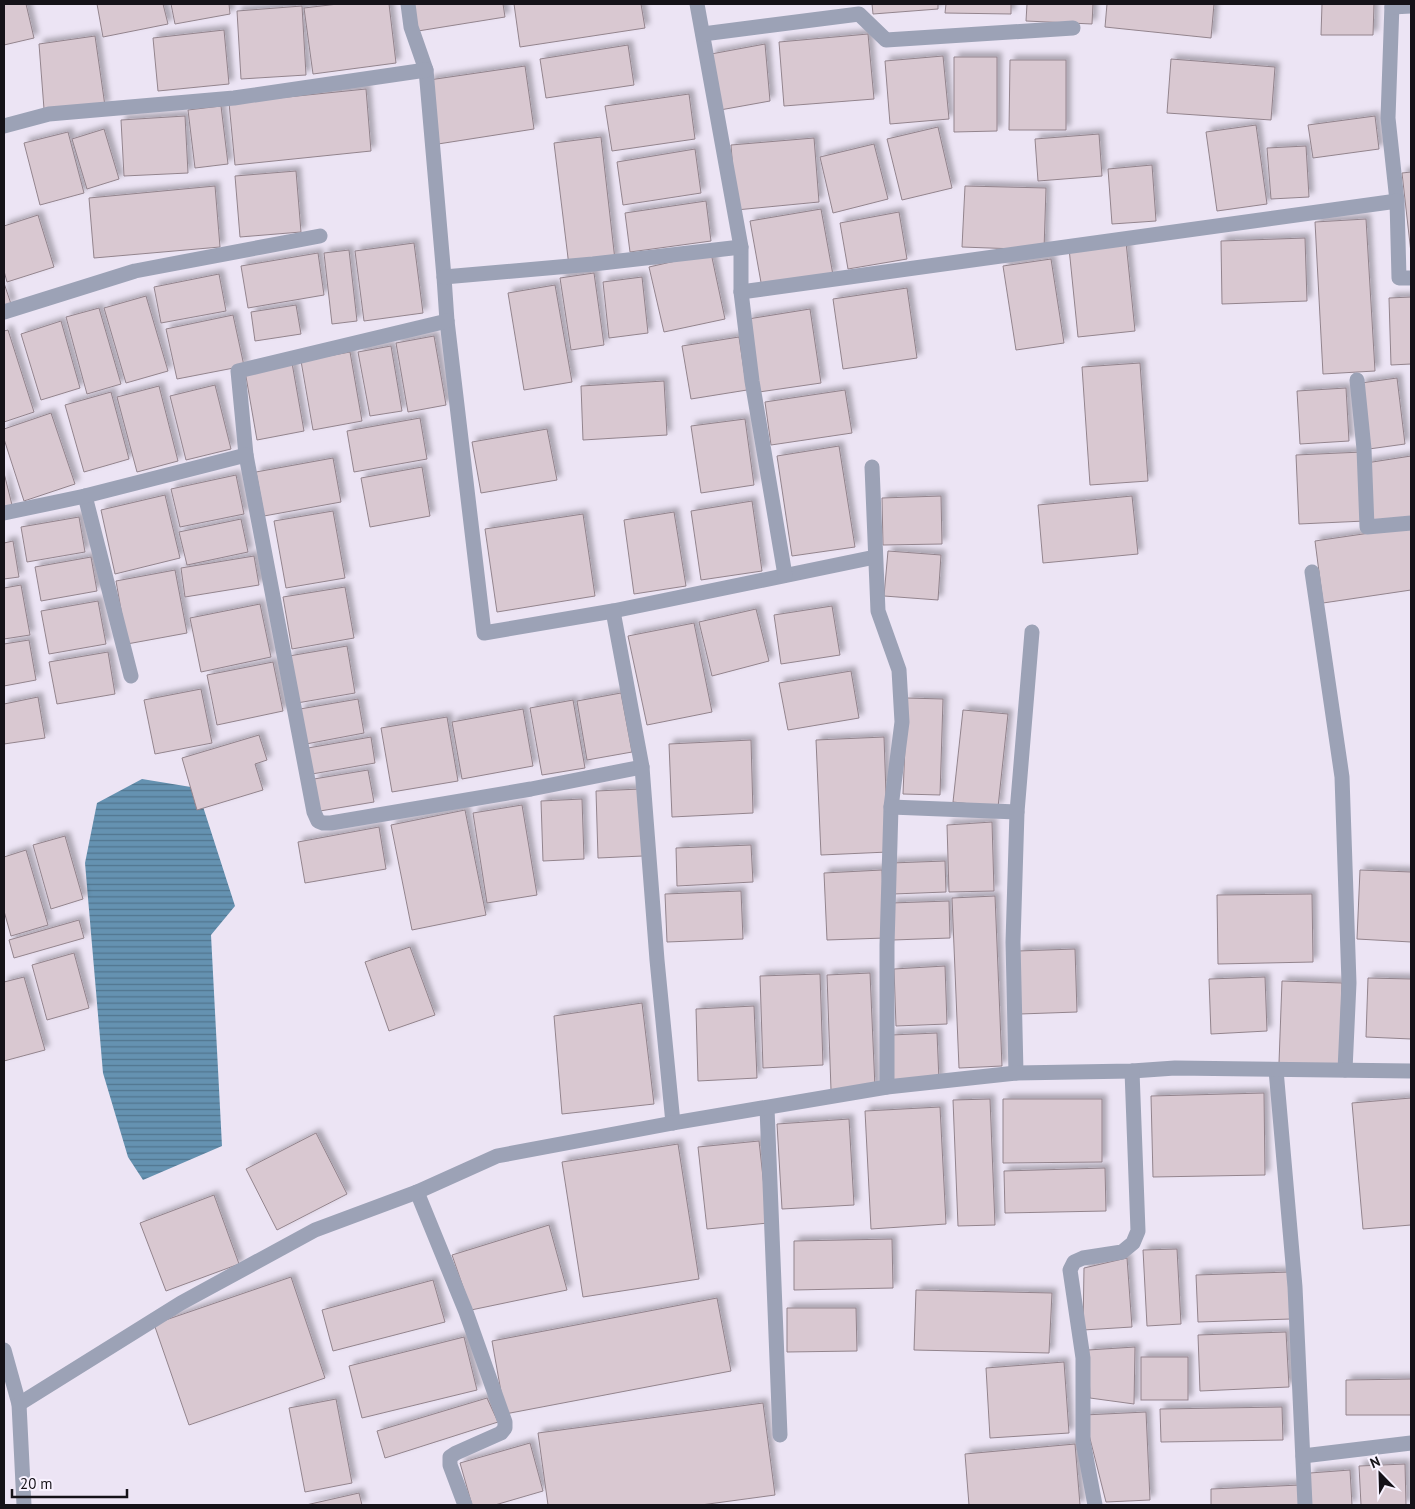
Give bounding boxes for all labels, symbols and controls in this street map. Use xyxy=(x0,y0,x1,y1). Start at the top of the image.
north arrow xyxy=(1355,1449,1405,1499)
text: N xyxy=(1367,1452,1383,1472)
scale bar xyxy=(12,1466,128,1498)
text: 20 m xyxy=(20,1474,53,1493)

